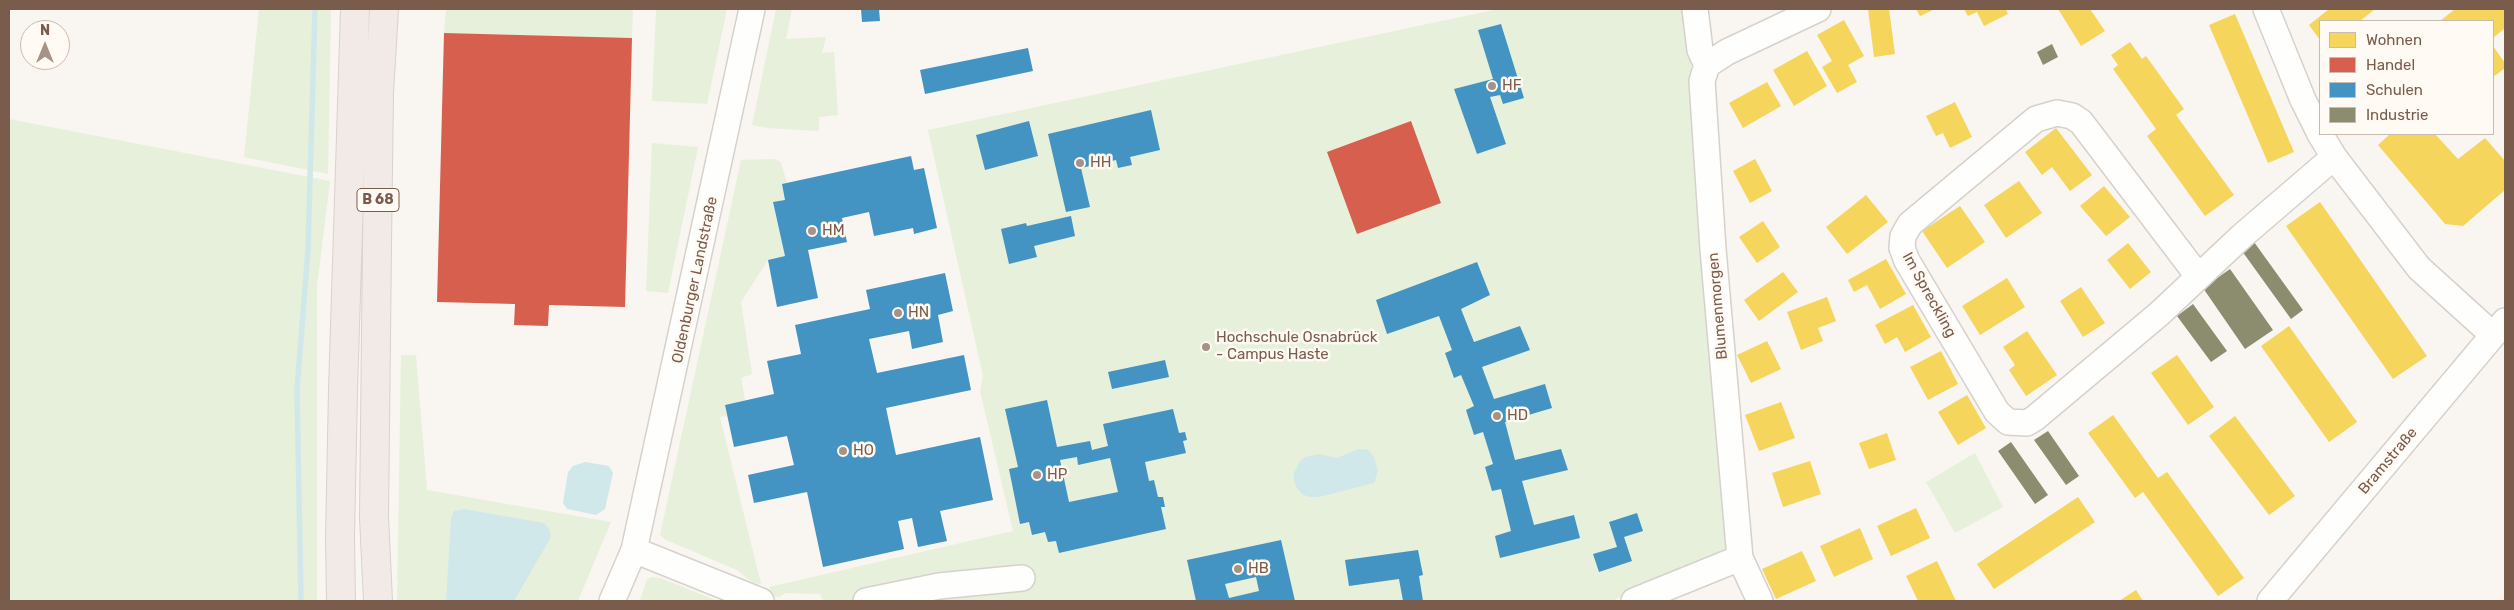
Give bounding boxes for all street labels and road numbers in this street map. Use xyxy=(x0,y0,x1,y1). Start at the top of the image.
road number: B 68 xyxy=(357,188,399,212)
street label: Oldenburger Landstraße xyxy=(669,195,721,365)
street label: Im Spreckling xyxy=(1898,249,1960,341)
street label: Blumenmorgen xyxy=(1704,252,1732,360)
street label: Bramstraße xyxy=(2355,424,2421,498)

